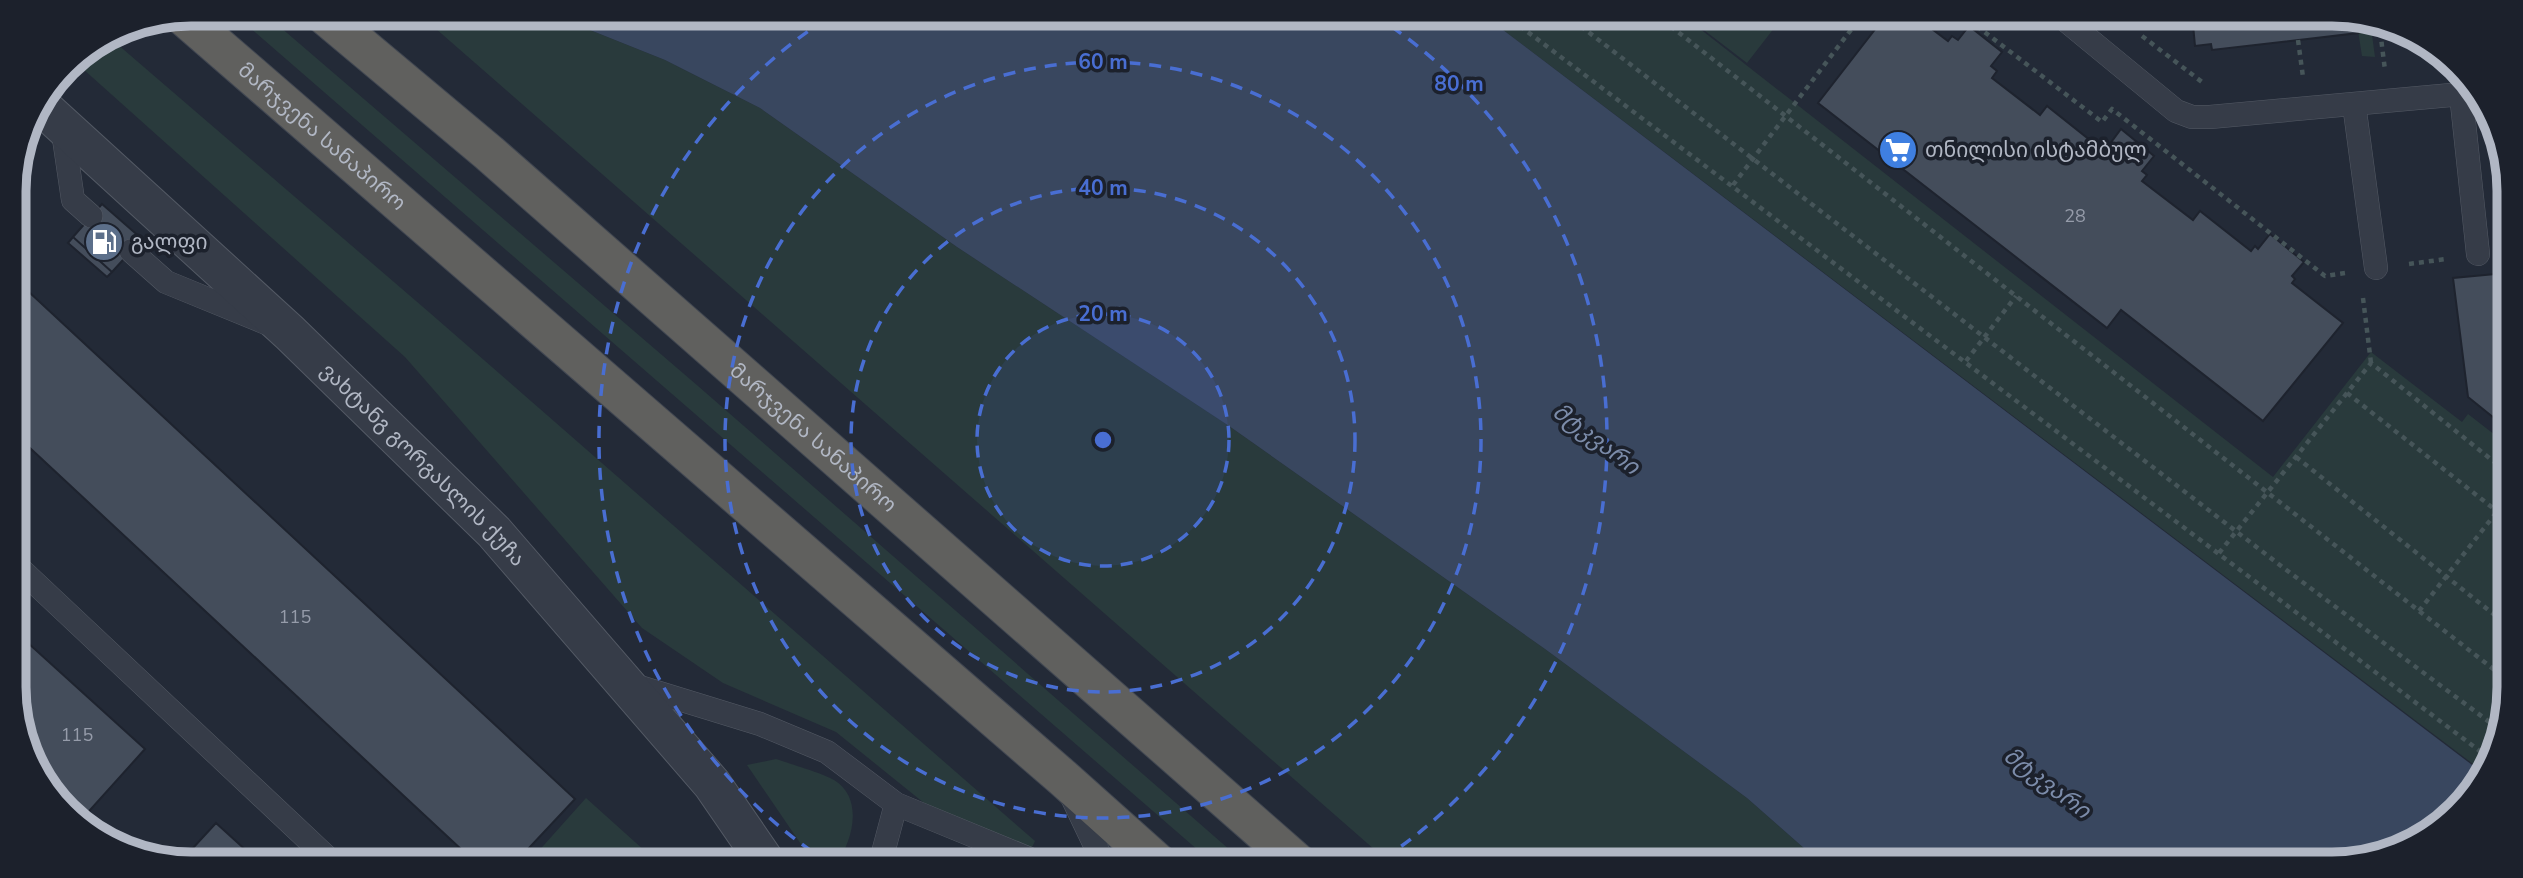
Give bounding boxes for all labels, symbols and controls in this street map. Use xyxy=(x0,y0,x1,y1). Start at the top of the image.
text: 60 m xyxy=(1078,48,1128,76)
street label: მარჯვენა სანაპირო xyxy=(232,56,412,217)
text: 80 m xyxy=(1434,70,1484,98)
supermarket icon: თნილისი ისტამბულ xyxy=(1877,129,1919,171)
place label: თნილისი ისტამბულ xyxy=(1925,136,2147,164)
text: 40 m xyxy=(1078,174,1128,202)
house number: 28 xyxy=(2064,204,2086,228)
fuel station icon: გალფი xyxy=(83,221,125,263)
place label: გალფი xyxy=(131,228,208,256)
text: 20 m xyxy=(1078,300,1128,328)
street label: ვახტანგ გორგასლის ქუჩა xyxy=(315,357,532,572)
street label: მარჯვენა სანაპირო xyxy=(724,357,903,519)
water label: მტკვარი xyxy=(1546,396,1647,482)
centre of rings xyxy=(1091,428,1115,452)
house number: 115 xyxy=(279,605,311,629)
house number: 115 xyxy=(61,723,93,747)
water label: მტკვარი xyxy=(1997,740,2098,826)

